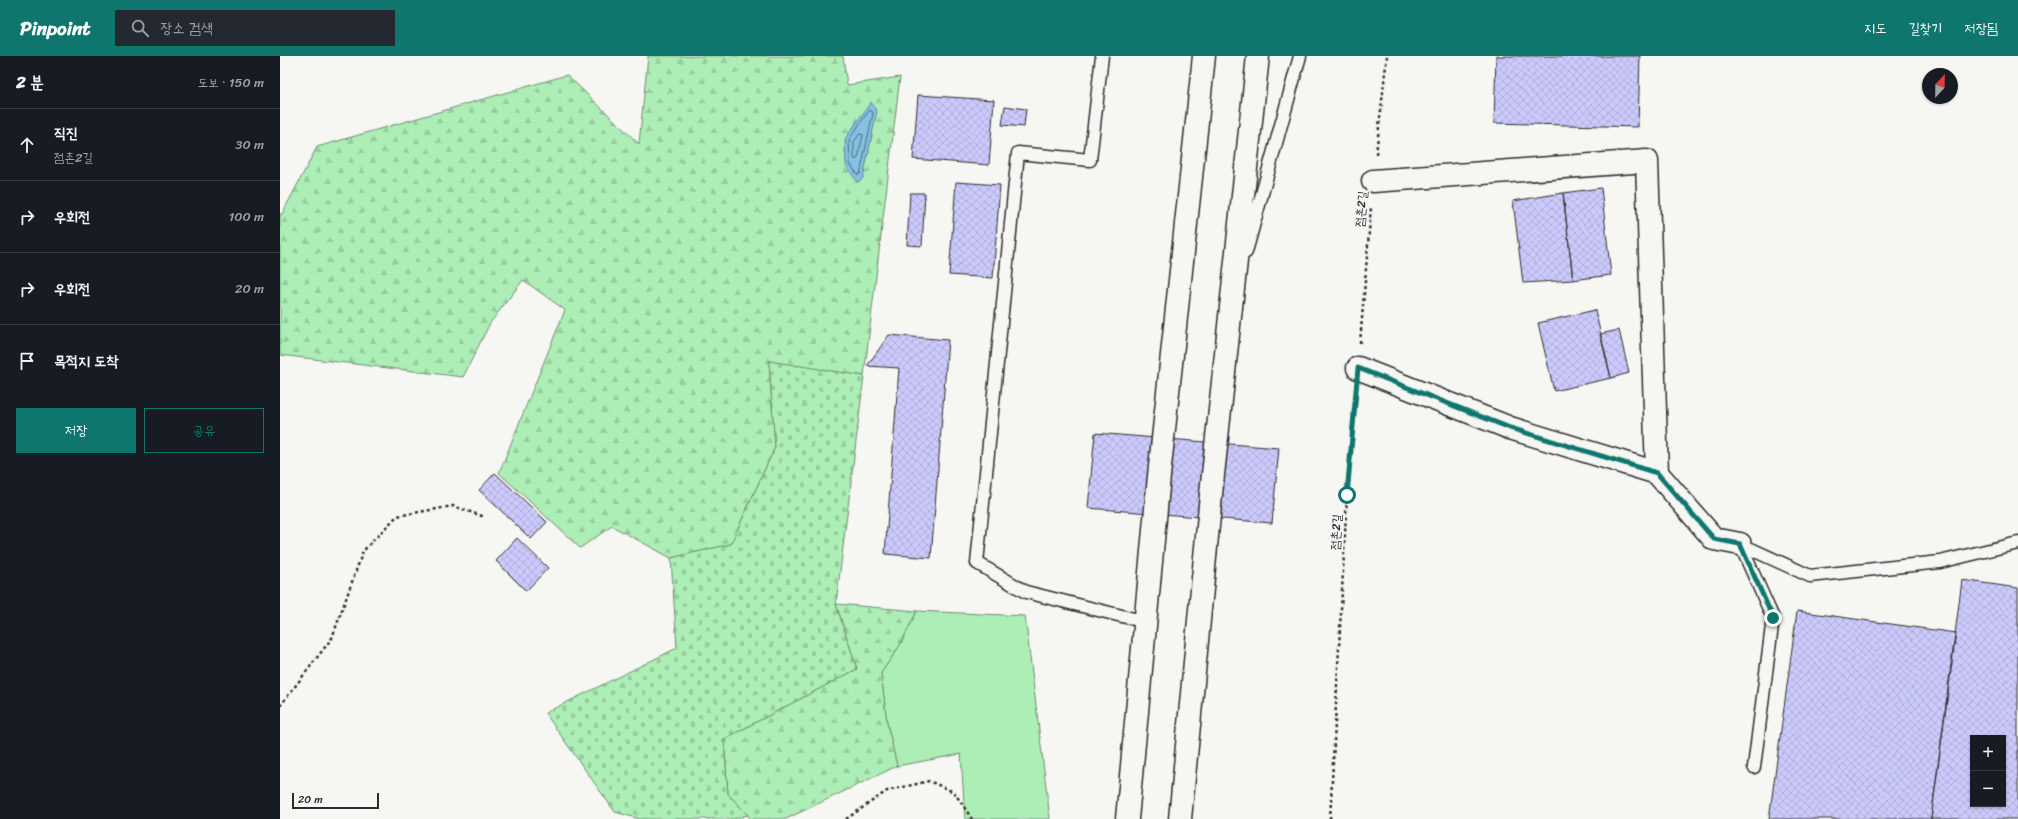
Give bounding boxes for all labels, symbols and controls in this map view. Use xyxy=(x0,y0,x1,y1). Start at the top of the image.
search box xyxy=(115,10,395,46)
text: Pinpoint xyxy=(20,12,91,45)
text: 장소 검색 xyxy=(161,15,213,41)
text: 지도 xyxy=(1864,16,1886,41)
text: 길찾기 xyxy=(1908,16,1942,41)
text: 저장됨 xyxy=(1964,16,1998,41)
icon: search xyxy=(129,17,151,39)
text: 2 분 xyxy=(16,67,44,97)
north arrow xyxy=(1922,68,1958,104)
text: 도보 · 150 m xyxy=(198,71,264,94)
text: 직진 xyxy=(54,120,78,146)
text: 30 m xyxy=(235,133,264,156)
icon: ahead xyxy=(16,134,38,156)
text: 점촌2길 xyxy=(54,146,93,169)
street label: 점촌2길 xyxy=(1348,190,1374,228)
text: 우회전 xyxy=(54,204,90,230)
text: 100 m xyxy=(229,205,264,228)
icon: right xyxy=(16,206,38,228)
text: 우회전 xyxy=(54,276,90,302)
text: 20 m xyxy=(235,277,264,300)
icon: right xyxy=(16,278,38,300)
text: 목적지 도착 xyxy=(54,348,118,374)
icon: arrive xyxy=(16,350,38,372)
button: 저장 xyxy=(16,408,136,453)
button: 공유 xyxy=(144,408,264,453)
route start xyxy=(1338,486,1356,504)
street label: 점촌2길 xyxy=(1324,513,1348,551)
route end xyxy=(1764,609,1782,627)
map controls xyxy=(1970,735,2006,807)
button: + xyxy=(1970,735,2006,771)
button: − xyxy=(1970,771,2006,807)
text: 20 m xyxy=(298,790,323,809)
scale bar xyxy=(292,791,379,810)

